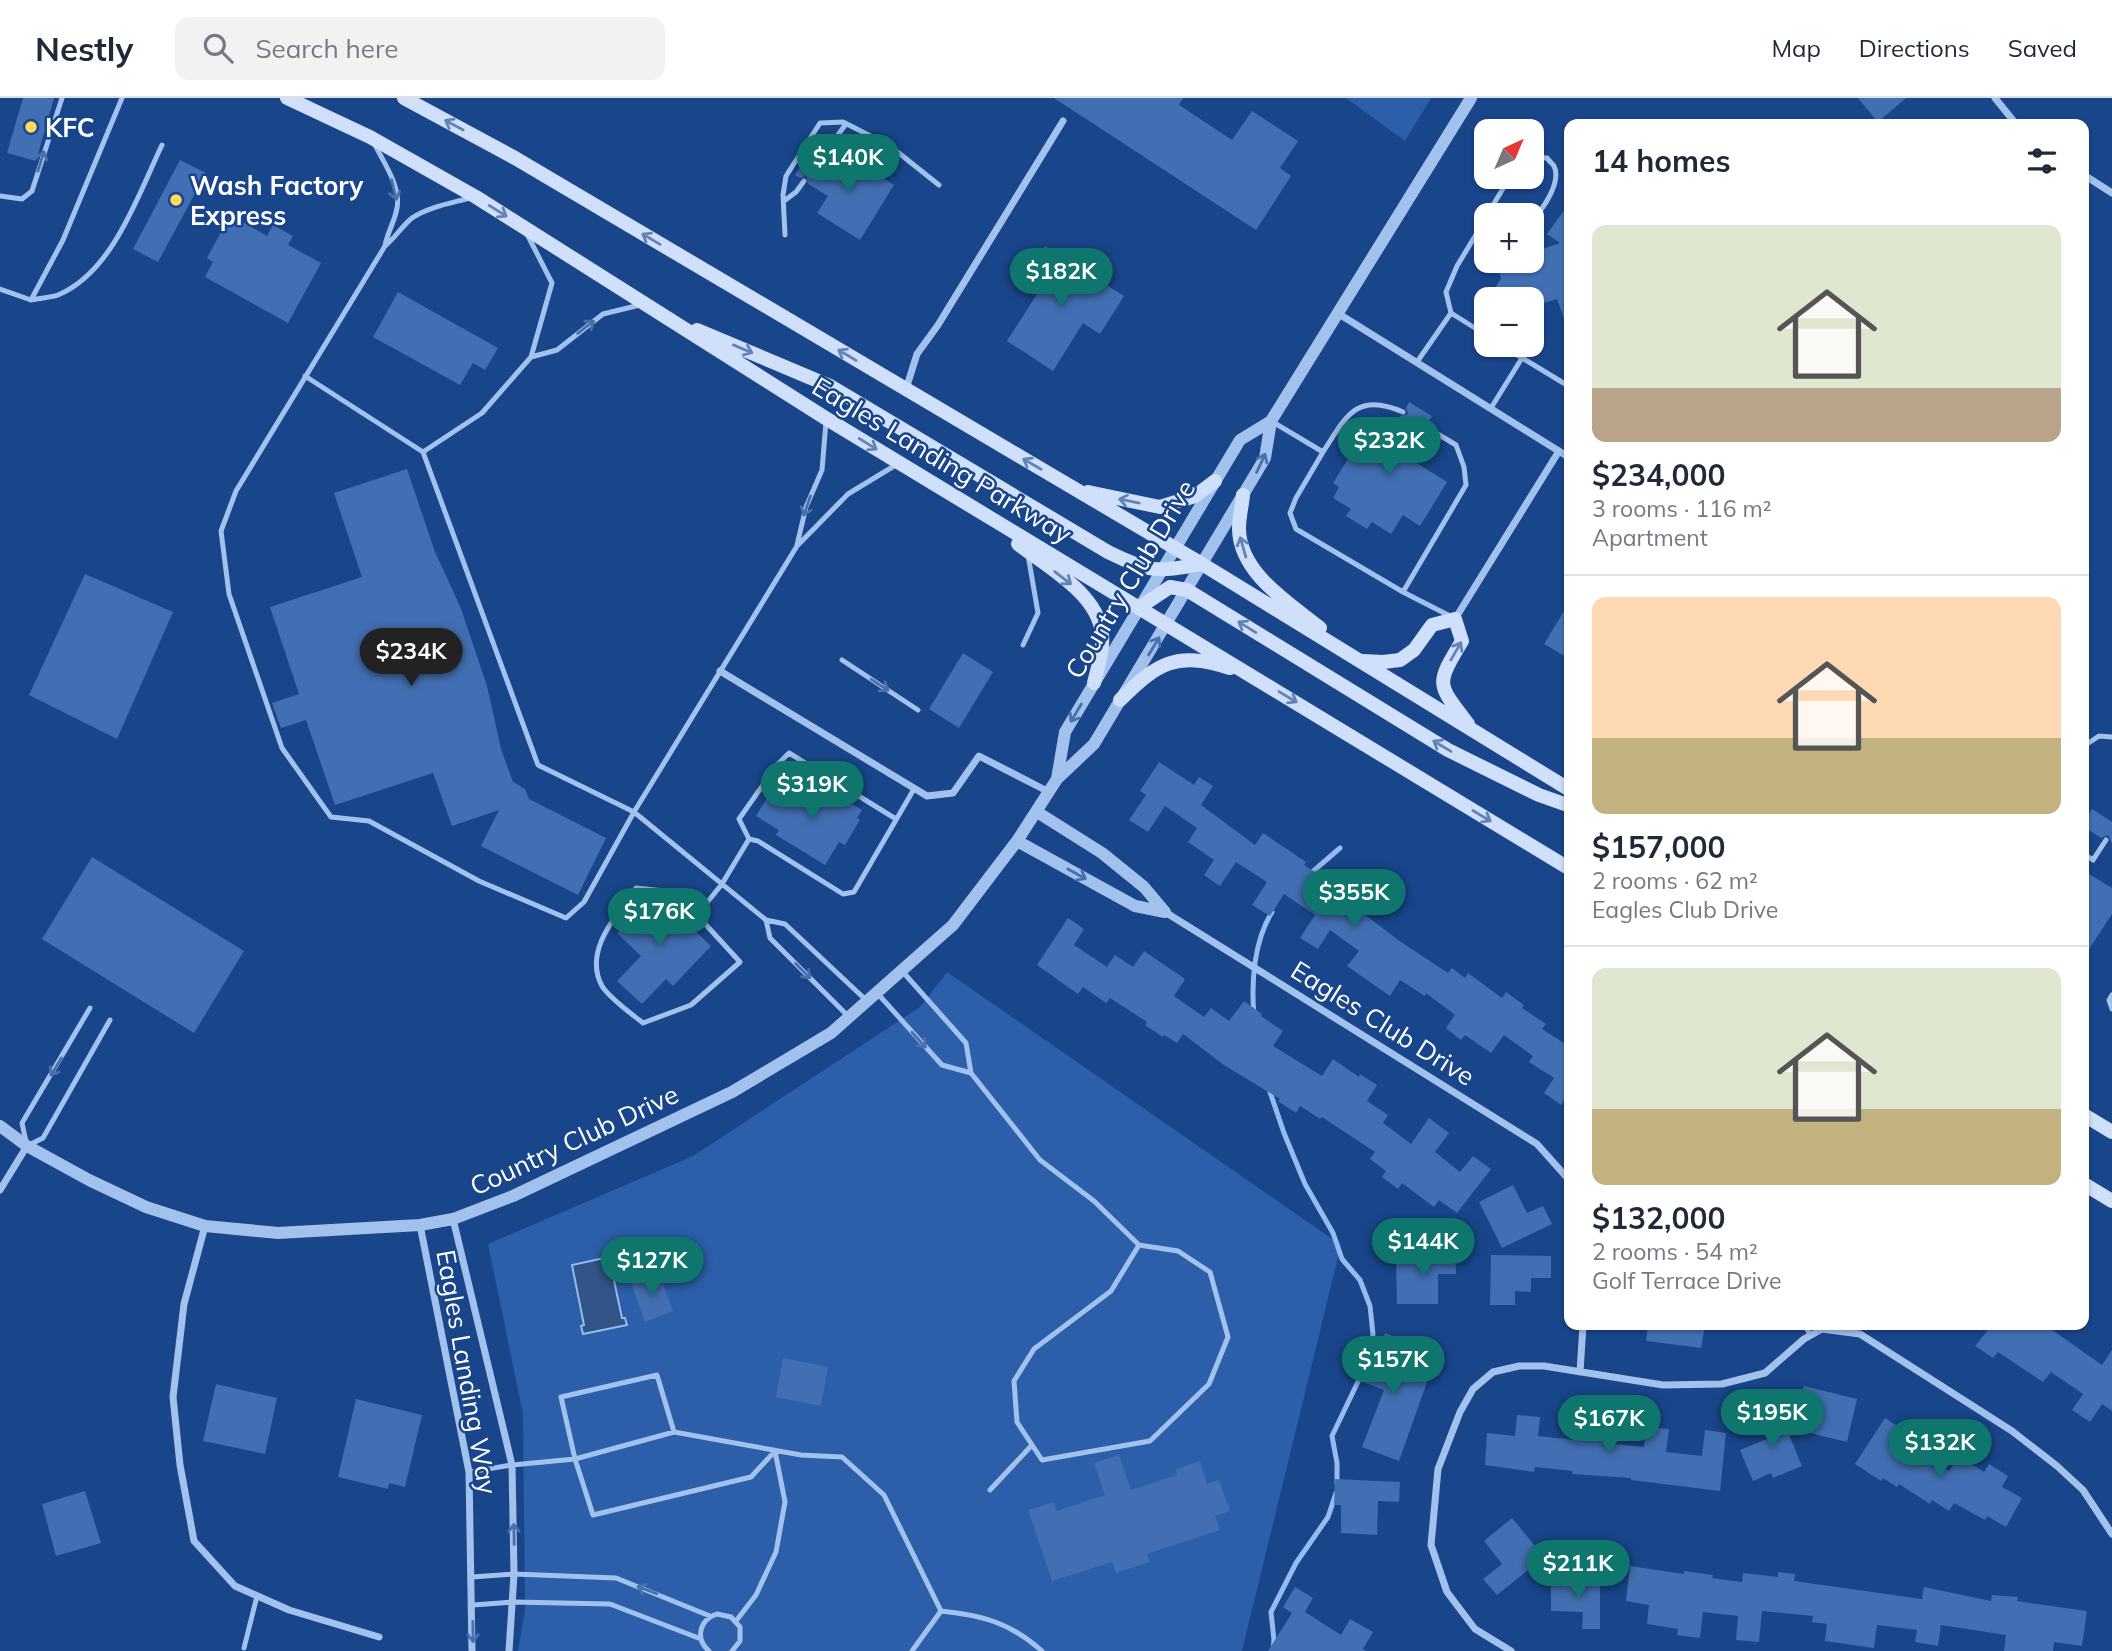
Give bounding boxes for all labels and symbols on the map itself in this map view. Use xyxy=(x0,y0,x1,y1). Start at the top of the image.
place label: KFC xyxy=(45,111,95,144)
one-way arrow xyxy=(444,118,465,131)
marker: KFC xyxy=(23,119,39,135)
north arrow xyxy=(1474,119,1544,189)
pin: $140K xyxy=(799,134,897,194)
one-way arrow xyxy=(36,150,49,172)
place label: Wash Factory Express xyxy=(190,169,364,232)
one-way arrow xyxy=(388,178,401,201)
marker: Wash Factory Express xyxy=(168,192,184,208)
one-way arrow xyxy=(488,205,508,219)
one-way arrow xyxy=(642,232,662,246)
pin: $182K xyxy=(1012,248,1110,308)
one-way arrow xyxy=(576,320,594,335)
one-way arrow xyxy=(731,344,753,357)
one-way arrow xyxy=(837,348,857,362)
street label: Eagles Landing Parkway xyxy=(806,369,1078,551)
pin: $232K xyxy=(1340,418,1438,477)
one-way arrow xyxy=(857,438,877,452)
one-way arrow xyxy=(1255,453,1268,474)
one-way arrow xyxy=(1022,457,1042,471)
street label: Country Club Drive xyxy=(1058,474,1202,684)
one-way arrow xyxy=(1118,494,1141,507)
one-way arrow xyxy=(800,495,813,517)
one-way arrow xyxy=(1236,536,1249,558)
one-way arrow xyxy=(1053,571,1071,586)
one-way arrow xyxy=(1238,620,1258,634)
pin: $234K xyxy=(362,628,460,688)
one-way arrow xyxy=(1147,636,1161,656)
one-way arrow xyxy=(1449,641,1463,661)
one-way arrow xyxy=(869,678,889,692)
one-way arrow xyxy=(1278,690,1297,705)
one-way arrow xyxy=(1069,703,1083,723)
one-way arrow xyxy=(1432,739,1452,753)
pin: $319K xyxy=(763,762,861,821)
one-way arrow xyxy=(1472,809,1492,823)
one-way arrow xyxy=(1066,867,1086,881)
pin: $355K xyxy=(1305,870,1403,929)
pin: $176K xyxy=(610,888,708,948)
street label: Eagles Club Drive xyxy=(1285,953,1481,1093)
one-way arrow xyxy=(794,962,811,979)
one-way arrow xyxy=(911,1031,928,1048)
one-way arrow xyxy=(49,1057,63,1077)
street label: Country Club Drive xyxy=(465,1077,683,1203)
pin: $144K xyxy=(1374,1218,1472,1278)
pin: $127K xyxy=(603,1238,701,1297)
street label: Eagles Landing Way xyxy=(429,1247,505,1497)
pin: $157K xyxy=(1344,1336,1442,1396)
pin: $195K xyxy=(1723,1390,1821,1449)
pin: $167K xyxy=(1560,1396,1658,1455)
pin: $132K xyxy=(1891,1420,1989,1479)
one-way arrow xyxy=(507,1523,521,1546)
pin: $211K xyxy=(1529,1540,1627,1600)
one-way arrow xyxy=(637,1583,659,1596)
one-way arrow xyxy=(467,1620,480,1643)

